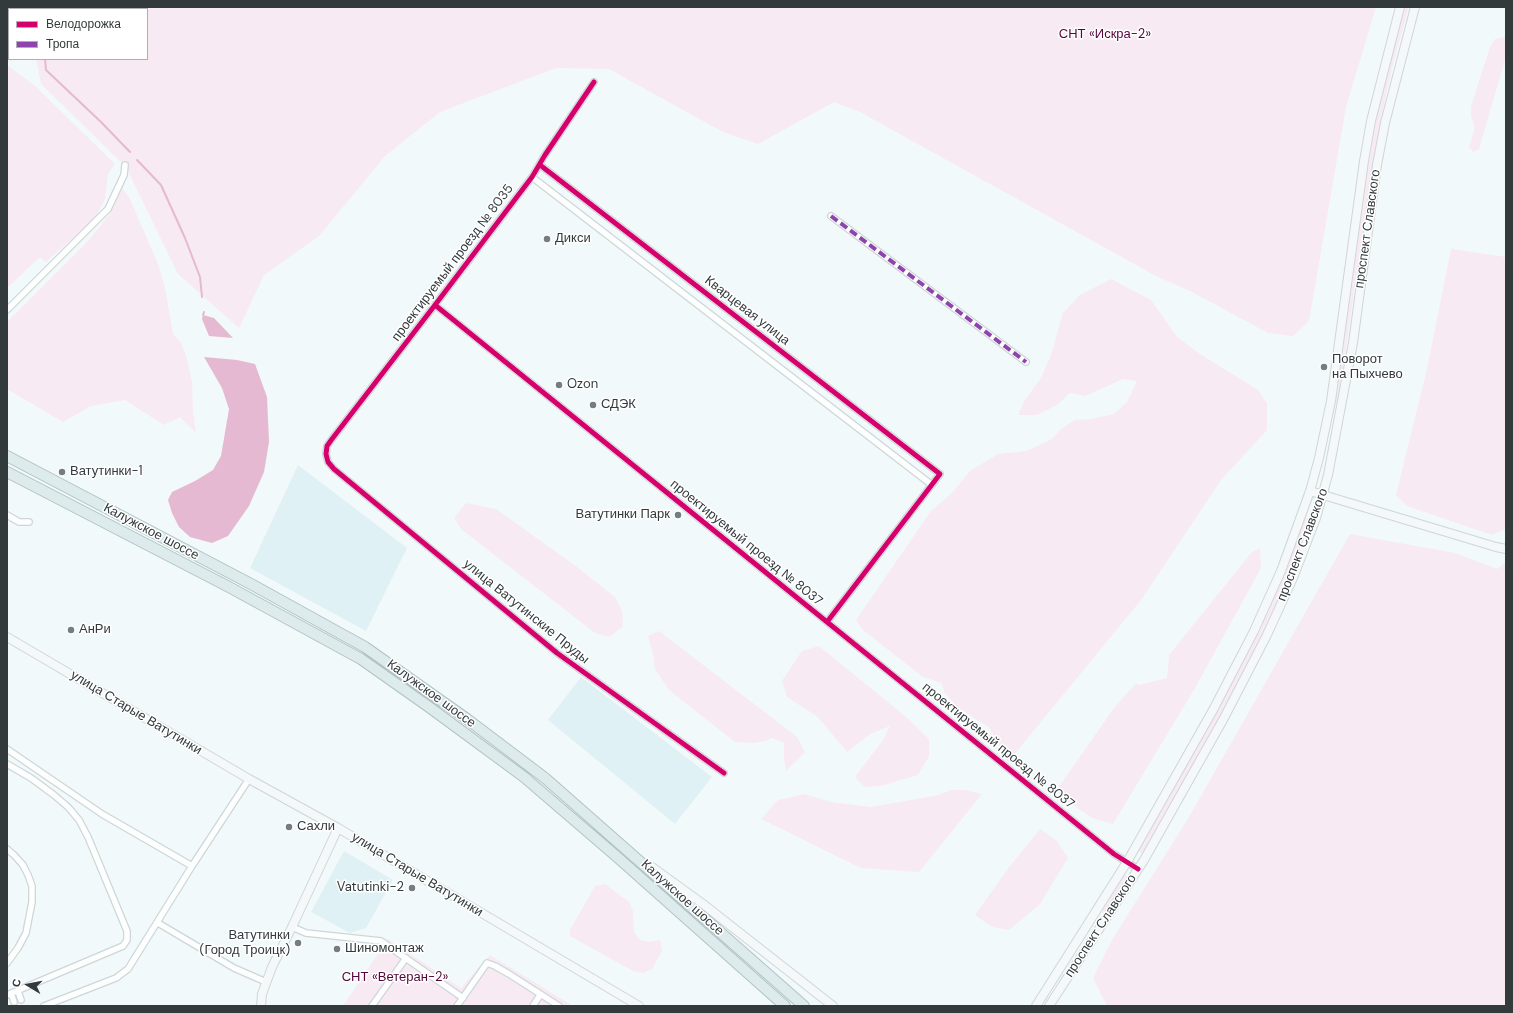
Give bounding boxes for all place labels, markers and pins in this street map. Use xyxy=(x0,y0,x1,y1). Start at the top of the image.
place label: Дикси xyxy=(555,231,591,247)
marker: Дикси xyxy=(542,234,552,244)
place label: Поворот на Пыхчево xyxy=(1332,352,1403,383)
marker: Поворот на Пыхчево xyxy=(1319,362,1329,372)
place label: Ozon xyxy=(567,377,598,393)
marker: Ozon xyxy=(554,380,564,390)
place label: СДЭК xyxy=(601,397,636,413)
marker: СДЭК xyxy=(588,400,598,410)
place label: Ватутинки-1 xyxy=(70,464,143,480)
marker: Ватутинки-1 xyxy=(57,467,67,477)
place label: Ватутинки Парк xyxy=(575,507,670,523)
marker: Ватутинки Парк xyxy=(673,510,683,520)
place label: АнРи xyxy=(79,622,111,638)
marker: АнРи xyxy=(66,625,76,635)
place label: Сахли xyxy=(297,819,335,835)
marker: Сахли xyxy=(284,822,294,832)
place label: Vatutinki-2 xyxy=(337,880,404,896)
marker: Vatutinki-2 xyxy=(407,883,417,893)
place label: Ватутинки (Город Троицк) xyxy=(200,928,290,959)
marker: Ватутинки (Город Троицк) xyxy=(293,938,303,948)
place label: Шиномонтаж xyxy=(345,941,424,957)
marker: Шиномонтаж xyxy=(332,944,342,954)

